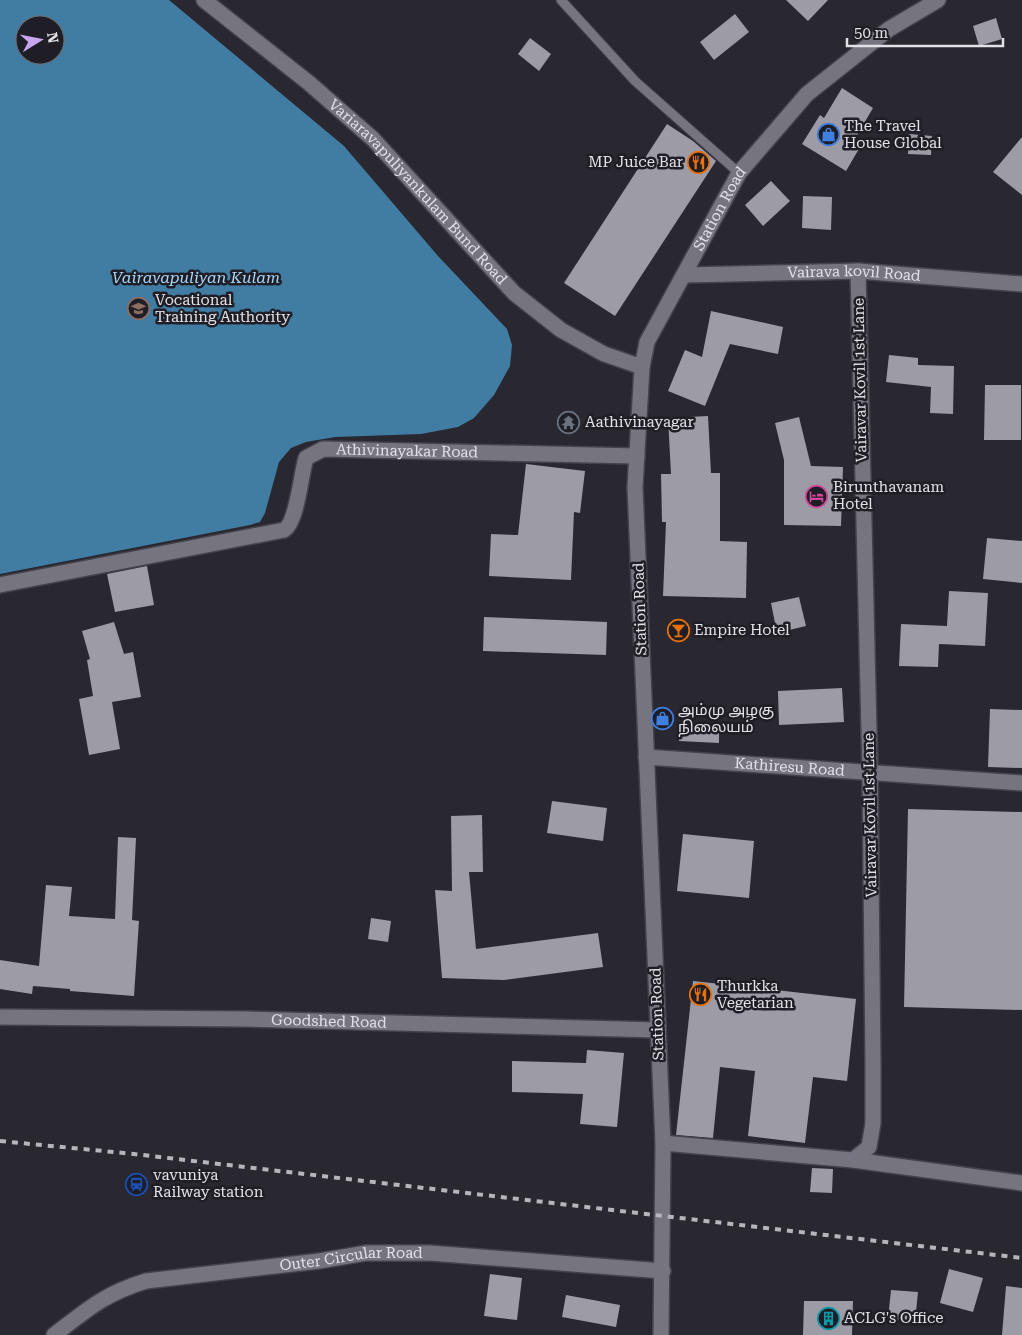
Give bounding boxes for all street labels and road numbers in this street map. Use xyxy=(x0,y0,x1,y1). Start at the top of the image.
street label: Variaravapuliyankulam Bund Road xyxy=(325,95,511,289)
street label: Station Road xyxy=(689,163,750,254)
street label: Vairava kovil Road xyxy=(787,262,922,285)
street label: Vairavar Kovil 1st Lane xyxy=(850,298,870,462)
street label: Athivinayakar Road xyxy=(336,440,479,461)
street label: Station Road xyxy=(629,562,651,656)
street label: Vairavar Kovil 1st Lane xyxy=(860,733,880,897)
street label: Kathiresu Road xyxy=(734,754,846,780)
street label: Station Road xyxy=(646,967,668,1061)
street label: Goodshed Road xyxy=(271,1011,387,1032)
street label: Outer Circular Road xyxy=(279,1244,423,1274)

